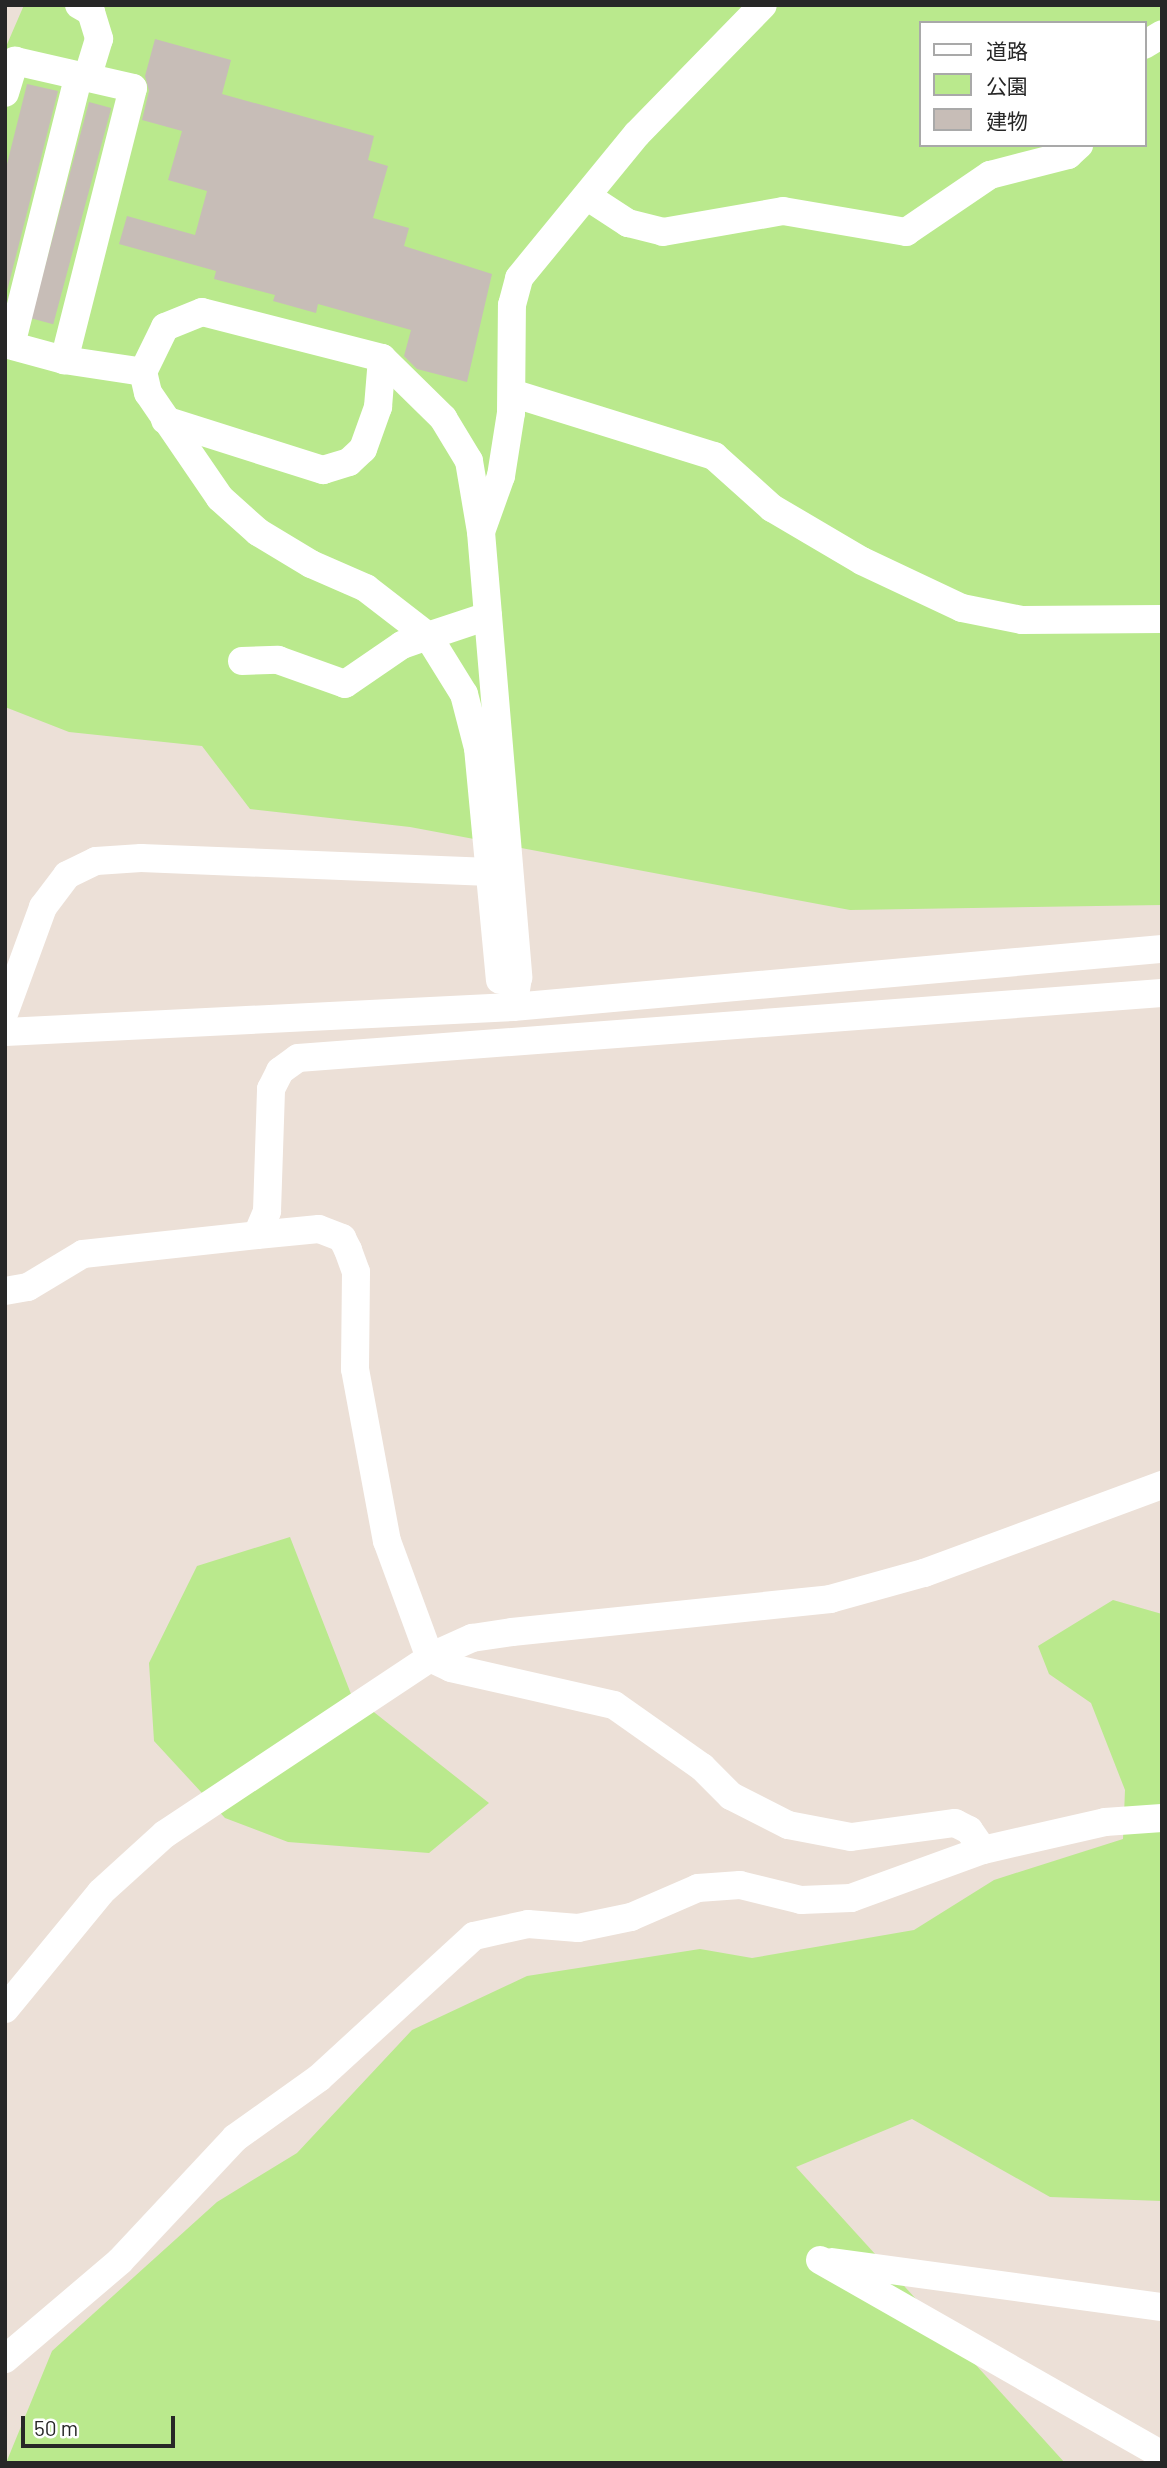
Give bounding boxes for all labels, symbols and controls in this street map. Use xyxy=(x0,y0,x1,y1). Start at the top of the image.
legend xyxy=(918,21,1146,147)
text: 道路 xyxy=(986,38,1028,63)
text: 公園 xyxy=(986,73,1028,98)
text: 建物 xyxy=(986,108,1028,133)
scale bar xyxy=(24,2402,178,2446)
text: 50 m xyxy=(34,2415,78,2440)

